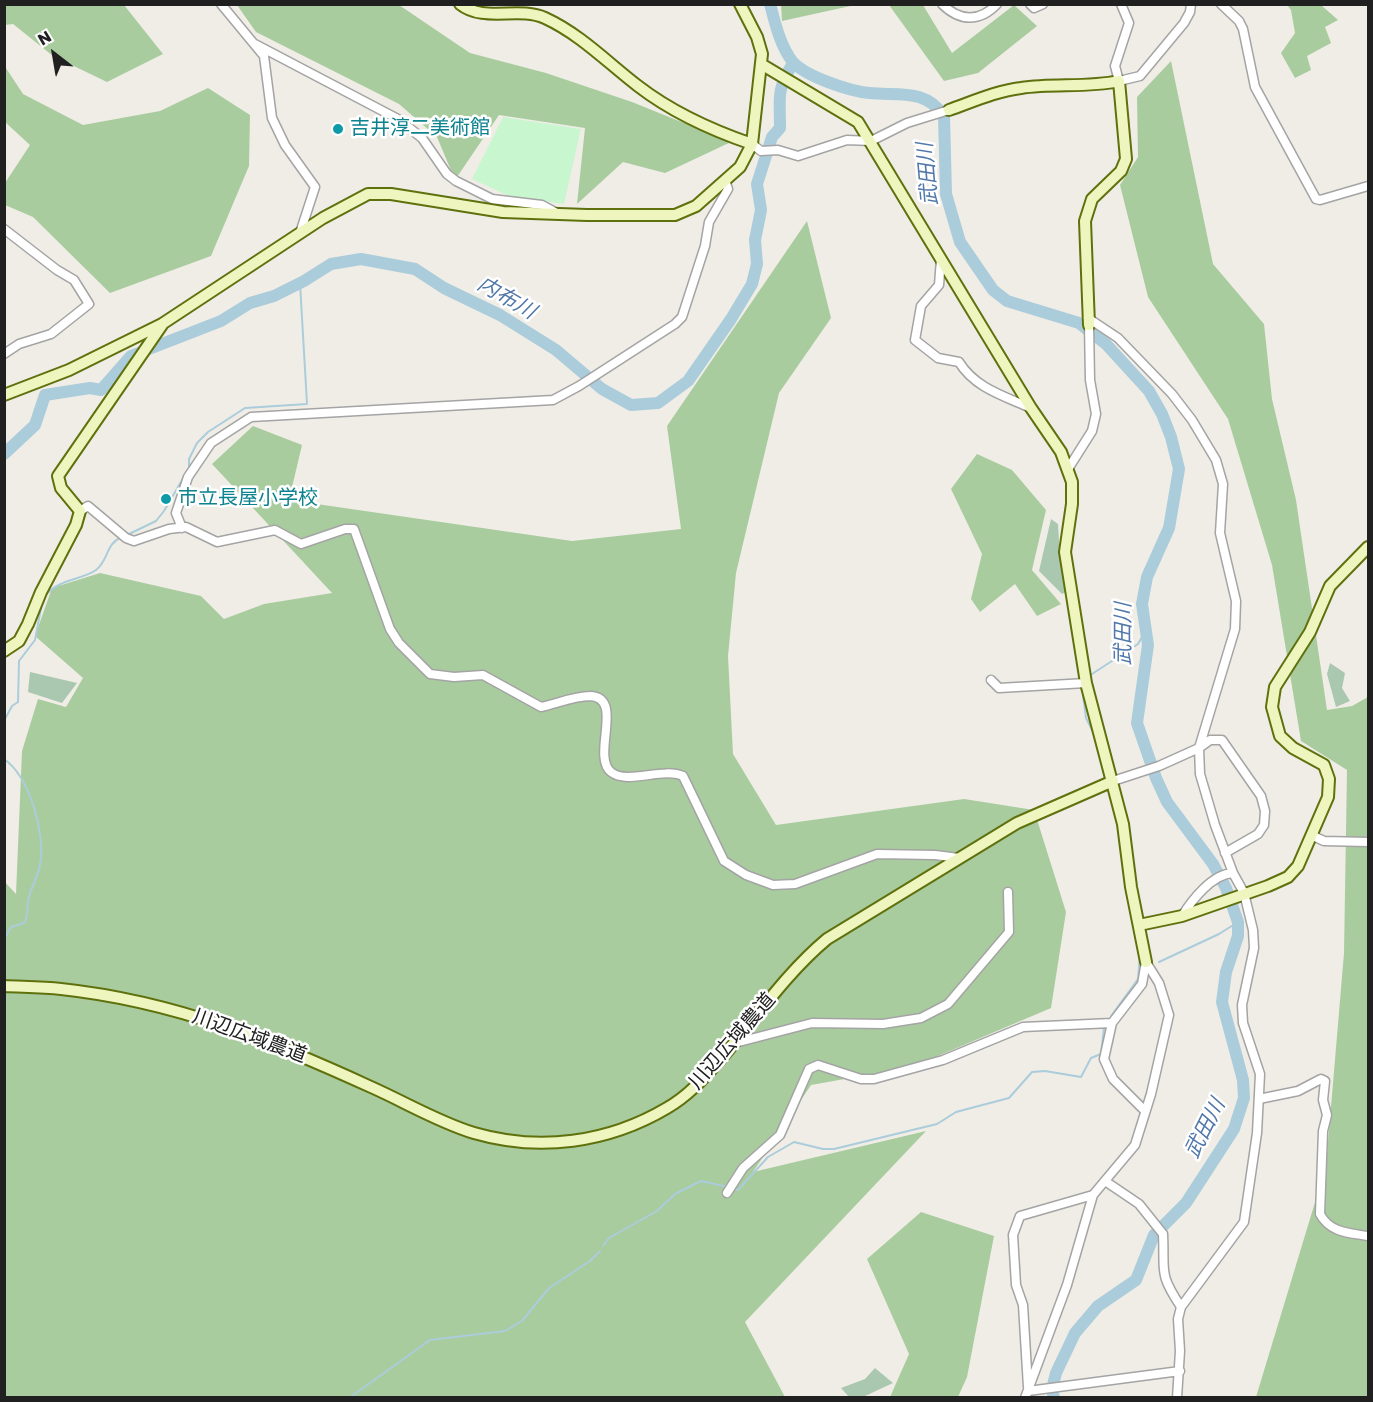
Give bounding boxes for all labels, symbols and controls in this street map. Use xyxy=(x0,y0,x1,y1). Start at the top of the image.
north arrow xyxy=(24,24,84,84)
text: N xyxy=(33,25,56,51)
place label: 吉井淳二美術館 xyxy=(350,117,490,141)
marker: 吉井淳二美術館 xyxy=(331,122,345,136)
water label: 武田川 xyxy=(914,142,944,206)
water label: 内布川 xyxy=(472,272,540,326)
place label: 市立長屋小学校 xyxy=(178,487,318,511)
marker: 市立長屋小学校 xyxy=(159,492,173,506)
water label: 武田川 xyxy=(1112,603,1138,665)
street label: 川辺広域農道 xyxy=(685,989,781,1095)
street label: 川辺広域農道 xyxy=(189,1005,309,1069)
water label: 武田川 xyxy=(1180,1095,1232,1163)

